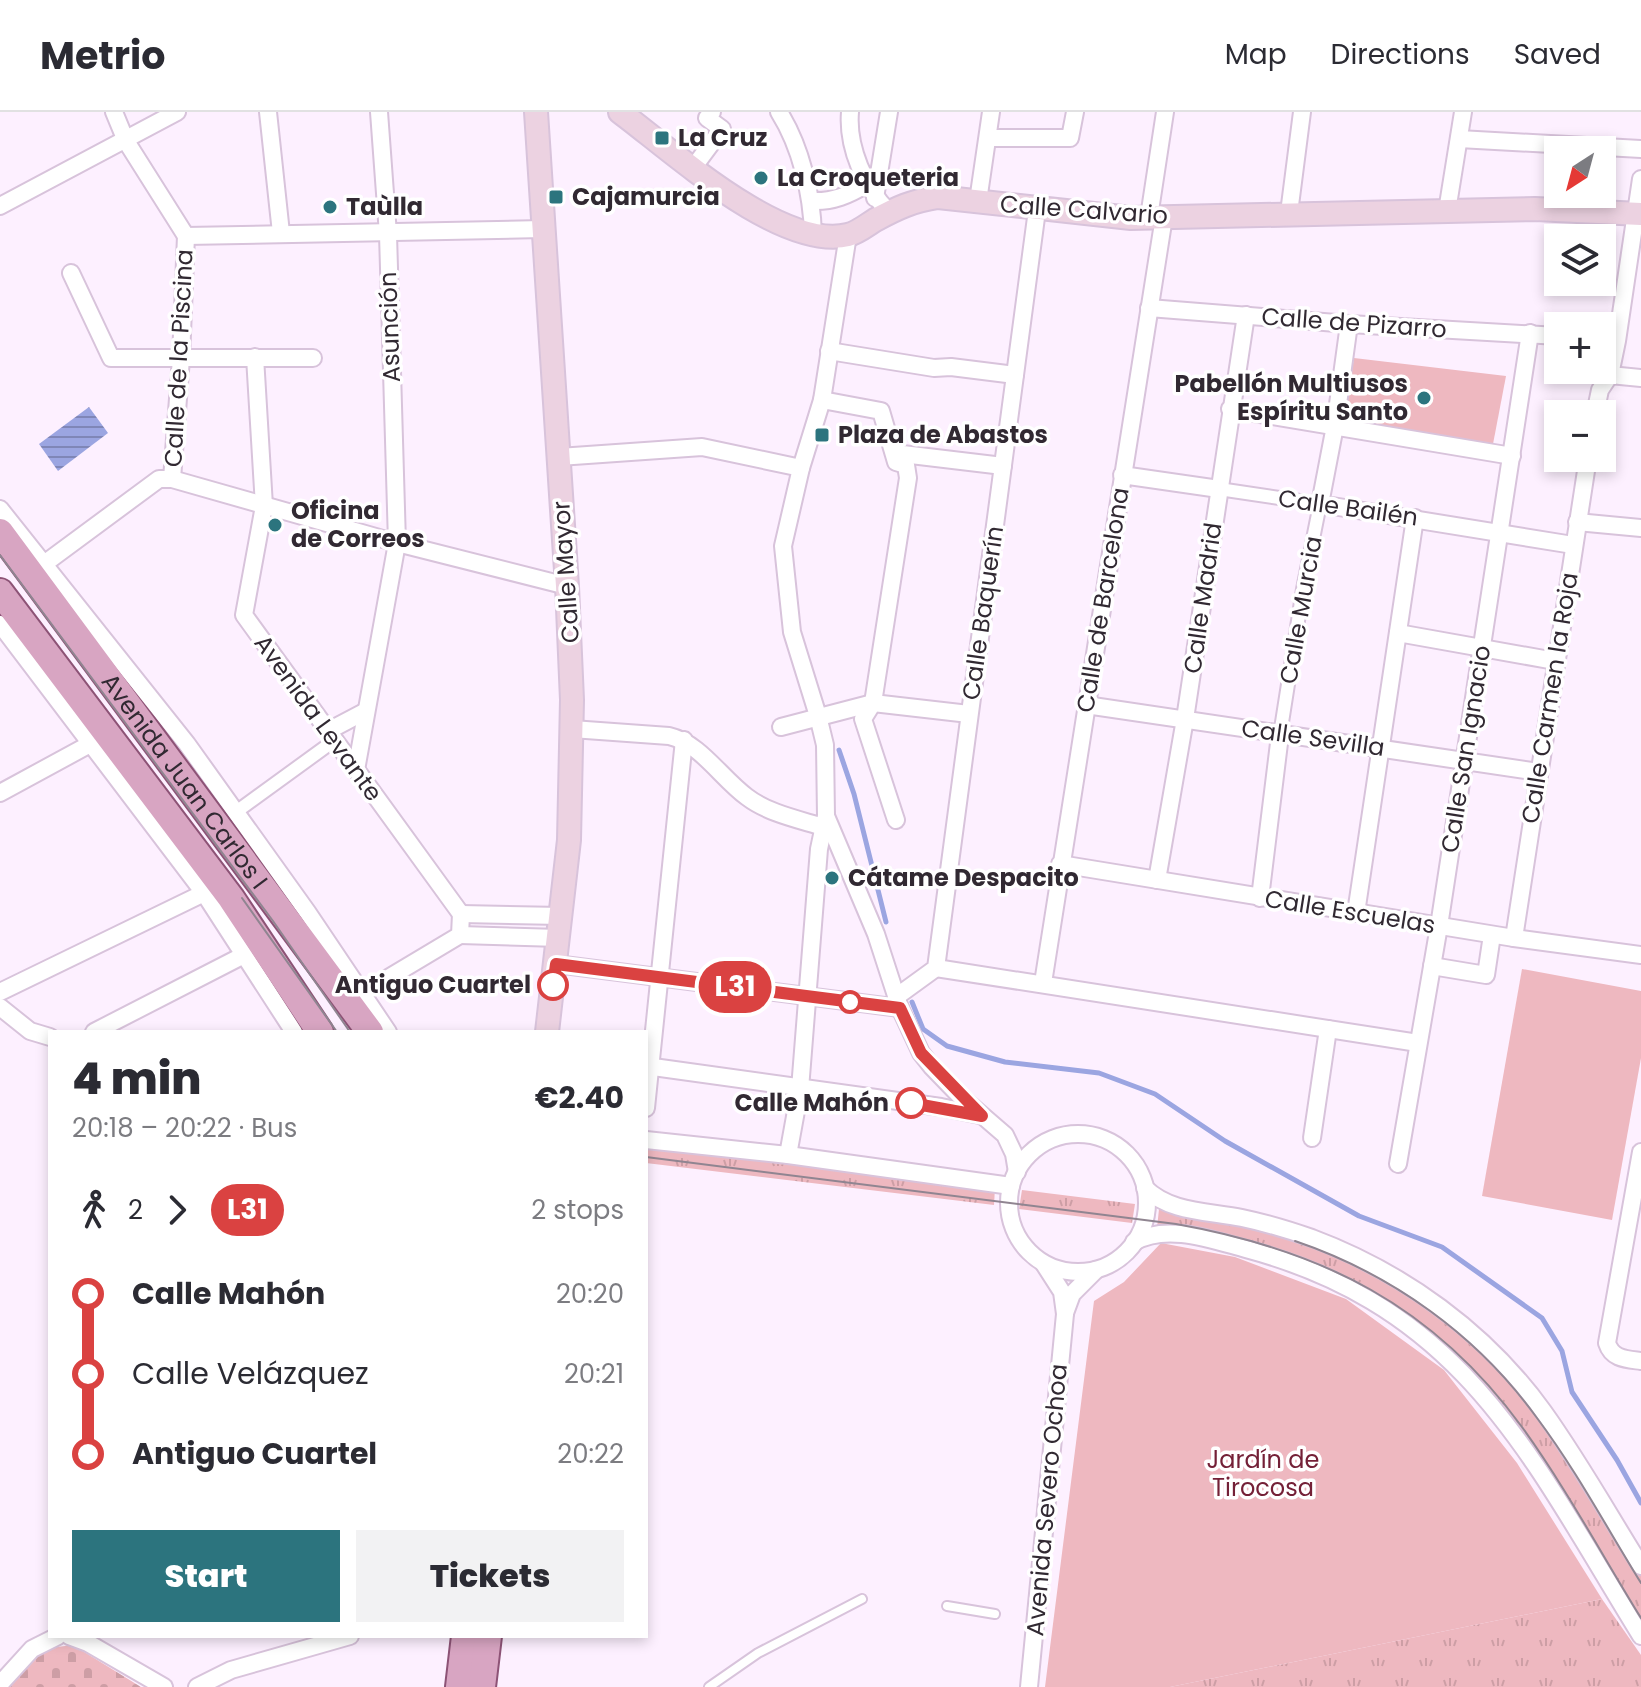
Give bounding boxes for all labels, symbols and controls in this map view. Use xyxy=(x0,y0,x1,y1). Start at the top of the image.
text: Metrio xyxy=(40,29,165,82)
text: Map xyxy=(1225,35,1287,74)
text: Directions xyxy=(1331,35,1470,74)
text: Saved xyxy=(1514,35,1601,74)
place label: La Cruz xyxy=(678,121,768,154)
marker: La Cruz xyxy=(653,129,671,147)
north arrow xyxy=(1544,136,1616,208)
map controls xyxy=(1544,136,1616,472)
place label: La Croqueteria xyxy=(777,161,959,194)
marker: La Croqueteria xyxy=(752,169,770,187)
place label: Cajamurcia xyxy=(572,180,720,213)
street label: Calle Calvario xyxy=(999,187,1169,232)
marker: Cajamurcia xyxy=(547,188,565,206)
place label: Taùlla xyxy=(346,190,423,223)
marker: Taùlla xyxy=(321,198,339,216)
button: layers xyxy=(1544,224,1616,296)
street label: Calle de la Piscina xyxy=(156,248,201,468)
street label: Asunción xyxy=(371,271,408,383)
street label: Calle de Pizarro xyxy=(1260,300,1448,345)
button: + xyxy=(1544,312,1616,384)
place label: Pabellón Multiusos Espíritu Santo xyxy=(1175,367,1408,428)
marker: Pabellón Multiusos Espíritu Santo xyxy=(1415,389,1433,407)
button: − xyxy=(1544,400,1616,472)
place label: Plaza de Abastos xyxy=(838,418,1048,451)
marker: Plaza de Abastos xyxy=(813,426,831,444)
street label: Calle Bailén xyxy=(1276,481,1420,534)
street label: Calle de Barcelona xyxy=(1068,485,1137,715)
place label: Oficina de Correos xyxy=(291,494,425,555)
street label: Calle Mayor xyxy=(544,500,587,644)
marker: Oficina de Correos xyxy=(266,516,284,534)
street label: Calle Madrid xyxy=(1176,520,1229,676)
street label: Calle Baquerín xyxy=(954,524,1011,702)
street label: Calle Murcia xyxy=(1271,533,1330,686)
street label: Calle Carmen la Roja xyxy=(1513,570,1586,826)
street label: Avenida Levante xyxy=(247,628,390,808)
street label: Calle San Ignacio xyxy=(1433,643,1498,855)
street label: Avenida Juan Carlos I xyxy=(94,666,276,895)
street label: Calle Sevilla xyxy=(1239,711,1387,764)
place label: Cátame Despacito xyxy=(848,861,1079,894)
marker: Cátame Despacito xyxy=(823,869,841,887)
street label: Calle Escuelas xyxy=(1262,882,1438,941)
line badge: L31 xyxy=(689,961,781,1013)
text: L31 xyxy=(715,967,755,1006)
place label: Antiguo Cuartel xyxy=(335,968,531,1001)
marker: Antiguo Cuartel xyxy=(538,970,568,1000)
unlabelled marker xyxy=(839,991,861,1013)
text: 4 min xyxy=(72,1048,202,1109)
text: €2.40 xyxy=(535,1076,624,1119)
place label: Calle Mahón xyxy=(734,1086,889,1119)
marker: Calle Mahón xyxy=(896,1088,926,1118)
text: 20:18 – 20:22 · Bus xyxy=(72,1110,297,1146)
icon: walk xyxy=(72,1188,116,1232)
icon: forward xyxy=(155,1188,199,1232)
text: L31 xyxy=(227,1190,268,1229)
text: 2 xyxy=(128,1192,143,1228)
text: 2 stops xyxy=(531,1192,624,1228)
text: Calle Mahón xyxy=(132,1272,325,1315)
text: 20:20 xyxy=(556,1276,624,1312)
text: Calle Velázquez xyxy=(132,1352,369,1395)
text: 20:21 xyxy=(564,1356,624,1392)
street label: Avenida Severo Ochoa xyxy=(1018,1363,1075,1637)
text: Antiguo Cuartel xyxy=(132,1432,377,1475)
text: 20:22 xyxy=(557,1436,624,1472)
park label: Jardín de Tirocosa xyxy=(1207,1443,1319,1504)
button: Start xyxy=(72,1530,340,1622)
button: Tickets xyxy=(356,1530,624,1622)

